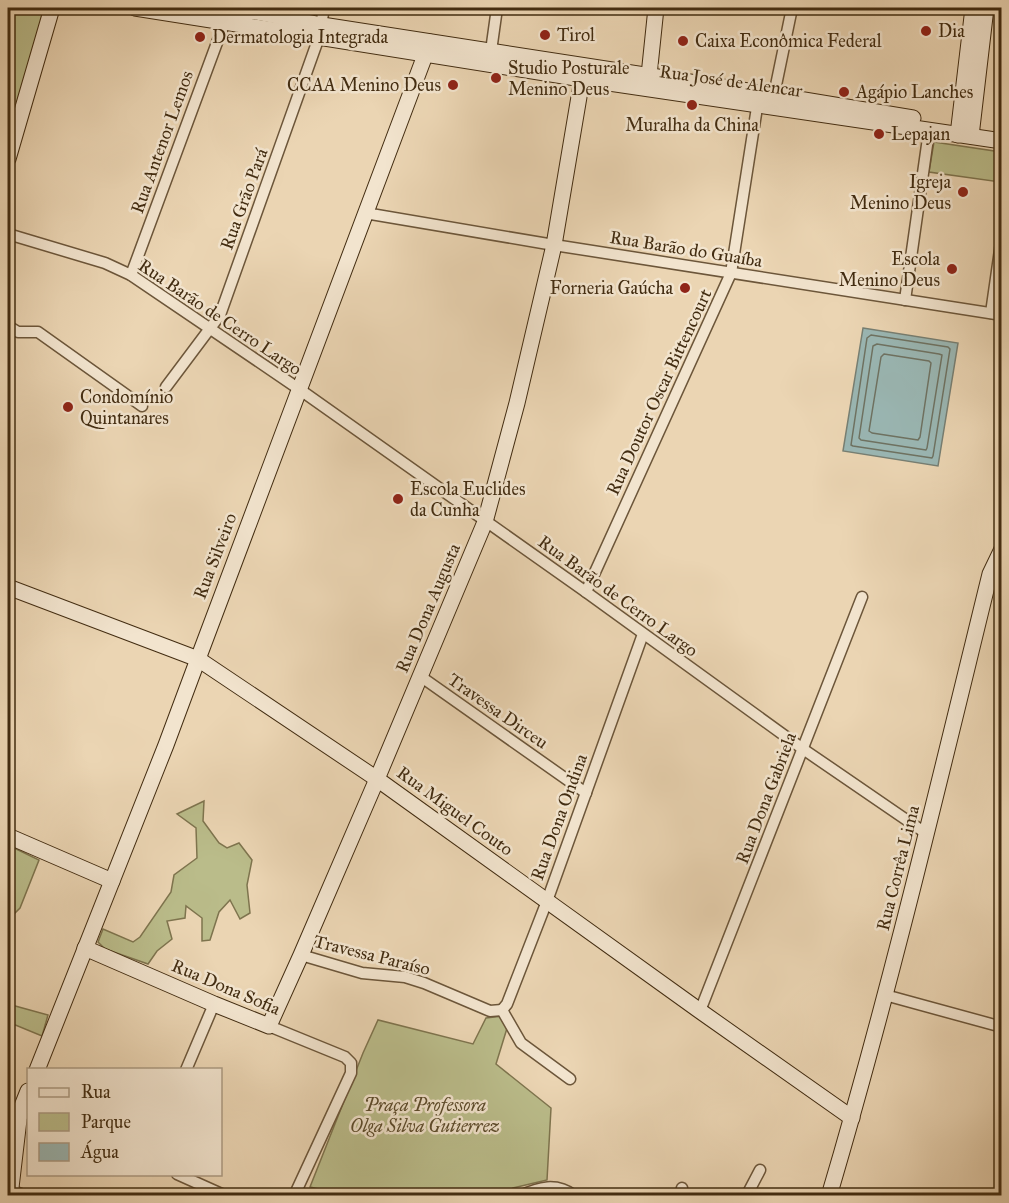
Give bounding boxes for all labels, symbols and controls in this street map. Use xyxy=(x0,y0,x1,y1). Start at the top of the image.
place label: Dia xyxy=(938,20,965,42)
place label: Tirol xyxy=(557,24,595,46)
marker: Dia xyxy=(919,24,933,38)
place label: Dermatologia Integrada xyxy=(212,26,389,49)
marker: Tirol xyxy=(538,28,552,42)
marker: Dermatologia Integrada xyxy=(193,30,207,44)
place label: Caixa Econômica Federal xyxy=(695,30,882,52)
marker: Caixa Econômica Federal xyxy=(676,34,690,48)
place label: Studio Posturale Menino Deus xyxy=(508,57,630,100)
street label: Rua José de Alencar xyxy=(658,60,804,103)
street label: Rua Antenor Lemos xyxy=(126,68,198,216)
marker: Studio Posturale Menino Deus xyxy=(489,71,503,85)
place label: CCAA Menino Deus xyxy=(287,74,441,96)
marker: CCAA Menino Deus xyxy=(446,78,460,92)
place label: Agápio Lanches xyxy=(855,81,973,104)
marker: Agápio Lanches xyxy=(837,85,851,99)
marker: Muralha da China xyxy=(685,98,699,112)
place label: Muralha da China xyxy=(625,114,759,136)
place label: Lepajan xyxy=(891,123,950,145)
marker: Lepajan xyxy=(872,127,886,141)
street label: Rua Grão Pará xyxy=(216,145,273,253)
place label: Igreja Menino Deus xyxy=(850,171,951,214)
marker: Igreja Menino Deus xyxy=(956,185,970,199)
street label: Rua Barão do Guaíba xyxy=(608,226,764,272)
place label: Escola Menino Deus xyxy=(839,248,940,291)
street label: Rua Barão de Cerro Largo xyxy=(134,254,306,381)
marker: Escola Menino Deus xyxy=(945,262,959,276)
place label: Forneria Gaúcha xyxy=(550,277,673,299)
marker: Forneria Gaúcha xyxy=(678,281,692,295)
street label: Rua Doutor Oscar Bittencourt xyxy=(601,285,717,499)
place label: Condomínio Quintanares xyxy=(80,386,173,429)
marker: Condomínio Quintanares xyxy=(61,400,75,414)
place label: Escola Euclides da Cunha xyxy=(410,478,525,521)
marker: Escola Euclides da Cunha xyxy=(391,492,405,506)
street label: Rua Silveiro xyxy=(189,510,241,602)
street label: Rua Barão de Cerro Largo xyxy=(533,531,702,662)
street label: Rua Dona Augusta xyxy=(391,540,466,676)
street label: Travessa Dirceu xyxy=(444,668,553,754)
street label: Rua Dona Gabriela xyxy=(731,729,801,867)
street label: Rua Dona Ondina xyxy=(526,750,592,883)
street label: Rua Miguel Couto xyxy=(392,761,517,861)
street label: Rua Corrêa Lima xyxy=(872,803,924,933)
street label: Travessa Paraíso xyxy=(311,930,433,980)
street label: Rua Dona Sofia xyxy=(168,954,284,1020)
legend xyxy=(27,1068,222,1176)
text: Rua xyxy=(81,1081,111,1103)
park label: Praça Professora Olga Silva Gutierrez xyxy=(350,1094,500,1137)
text: Parque xyxy=(81,1111,131,1134)
text: Água xyxy=(80,1139,119,1164)

